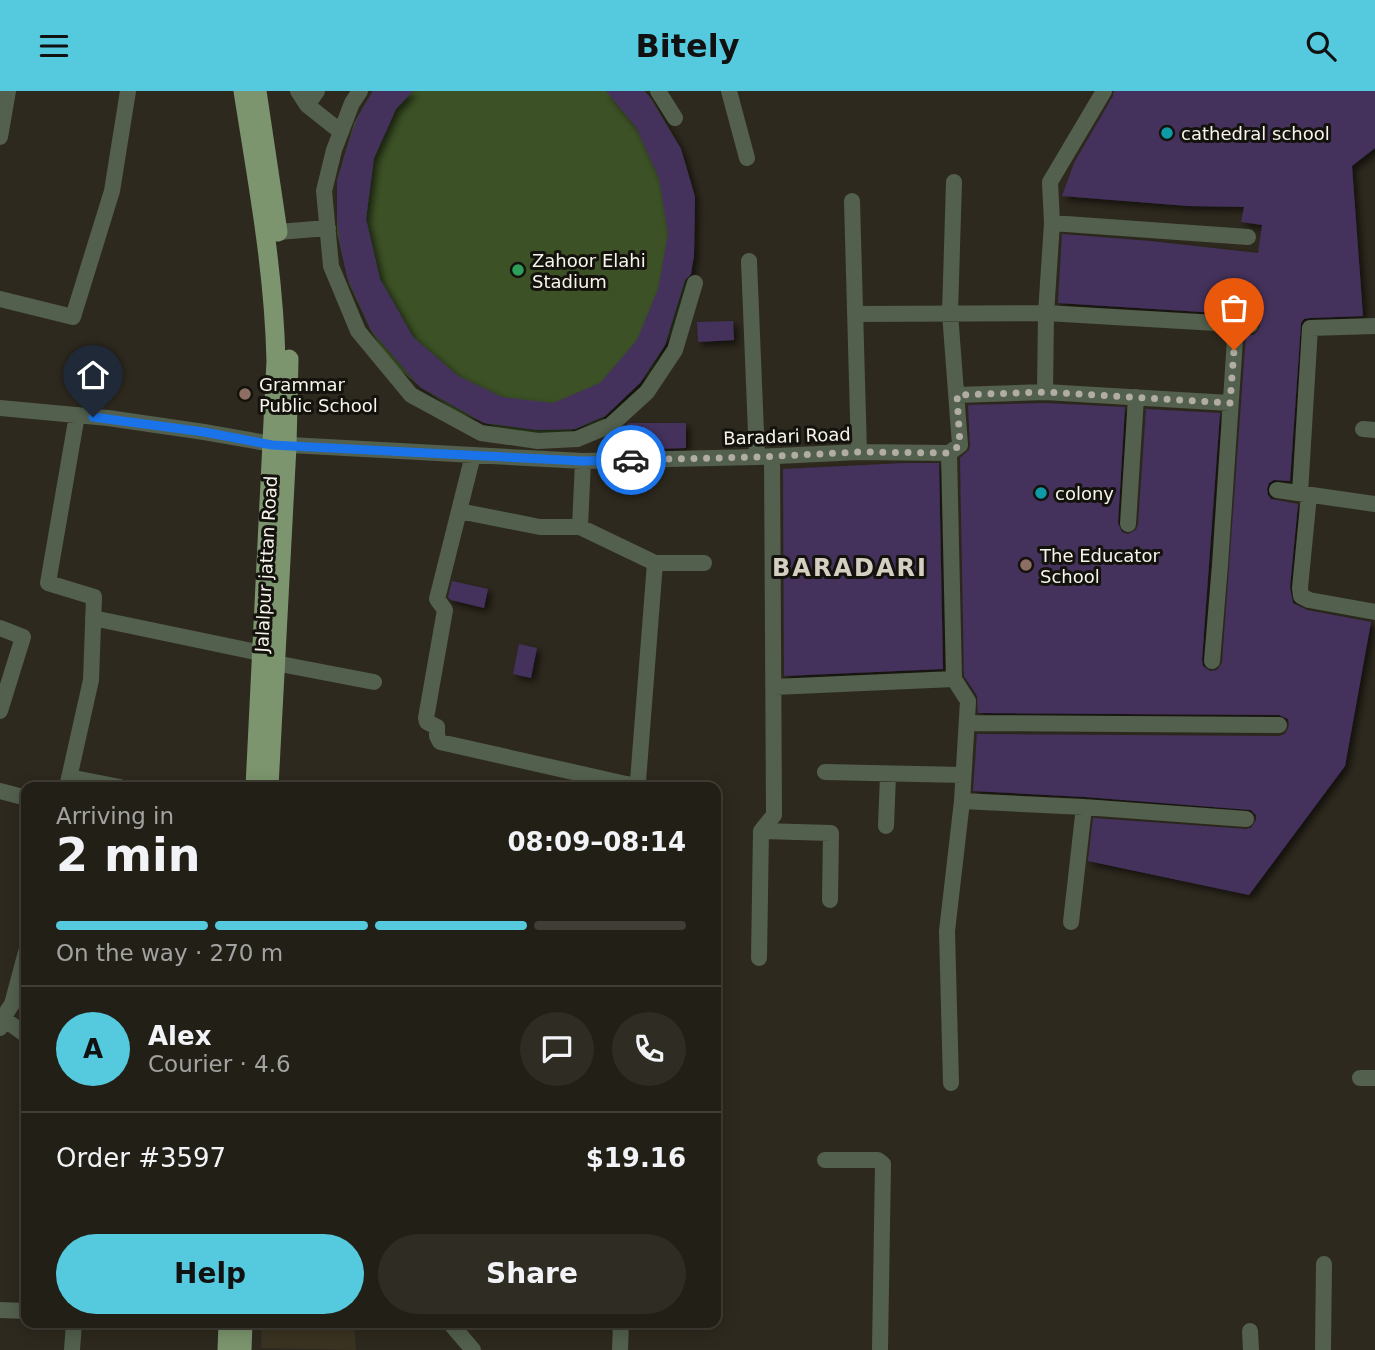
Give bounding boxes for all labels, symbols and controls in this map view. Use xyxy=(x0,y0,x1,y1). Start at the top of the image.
icon: menu xyxy=(35,27,73,65)
text: Bitely xyxy=(635,27,740,65)
icon: search xyxy=(1302,27,1340,65)
place label: cathedral school xyxy=(1181,123,1330,144)
marker: cathedral school xyxy=(1159,125,1175,141)
place label: Zahoor Elahi Stadium xyxy=(532,250,646,292)
marker: Zahoor Elahi Stadium xyxy=(510,262,526,278)
pin xyxy=(1204,278,1264,350)
icon: bag xyxy=(1215,289,1253,327)
pin xyxy=(63,345,123,417)
icon: home xyxy=(74,356,112,394)
place label: Grammar Public School xyxy=(259,374,378,416)
marker: Grammar Public School xyxy=(237,386,253,402)
street label: Baradari Road xyxy=(723,423,851,449)
courier xyxy=(596,425,666,495)
icon: car xyxy=(612,441,650,479)
street label: Jalalpur jattan Road xyxy=(251,475,281,654)
place label: colony xyxy=(1055,483,1114,504)
marker: colony xyxy=(1033,485,1049,501)
place label: The Educator School xyxy=(1039,545,1160,587)
district label: BARADARI xyxy=(772,554,928,582)
marker: The Educator School xyxy=(1018,557,1034,573)
text: Arriving in xyxy=(56,803,174,829)
text: 08:09–08:14 xyxy=(507,827,686,857)
text: 2 min xyxy=(56,828,200,882)
text: On the way · 270 m xyxy=(56,940,283,966)
button: chat xyxy=(520,1012,594,1086)
button: phone xyxy=(612,1012,686,1086)
text: Alex xyxy=(148,1021,211,1051)
text: A xyxy=(83,1034,103,1064)
text: Courier · 4.6 xyxy=(148,1051,291,1077)
text: Order #3597 xyxy=(56,1143,226,1173)
text: $19.16 xyxy=(586,1143,686,1173)
button: Help xyxy=(56,1234,364,1314)
button: Share xyxy=(378,1234,686,1314)

